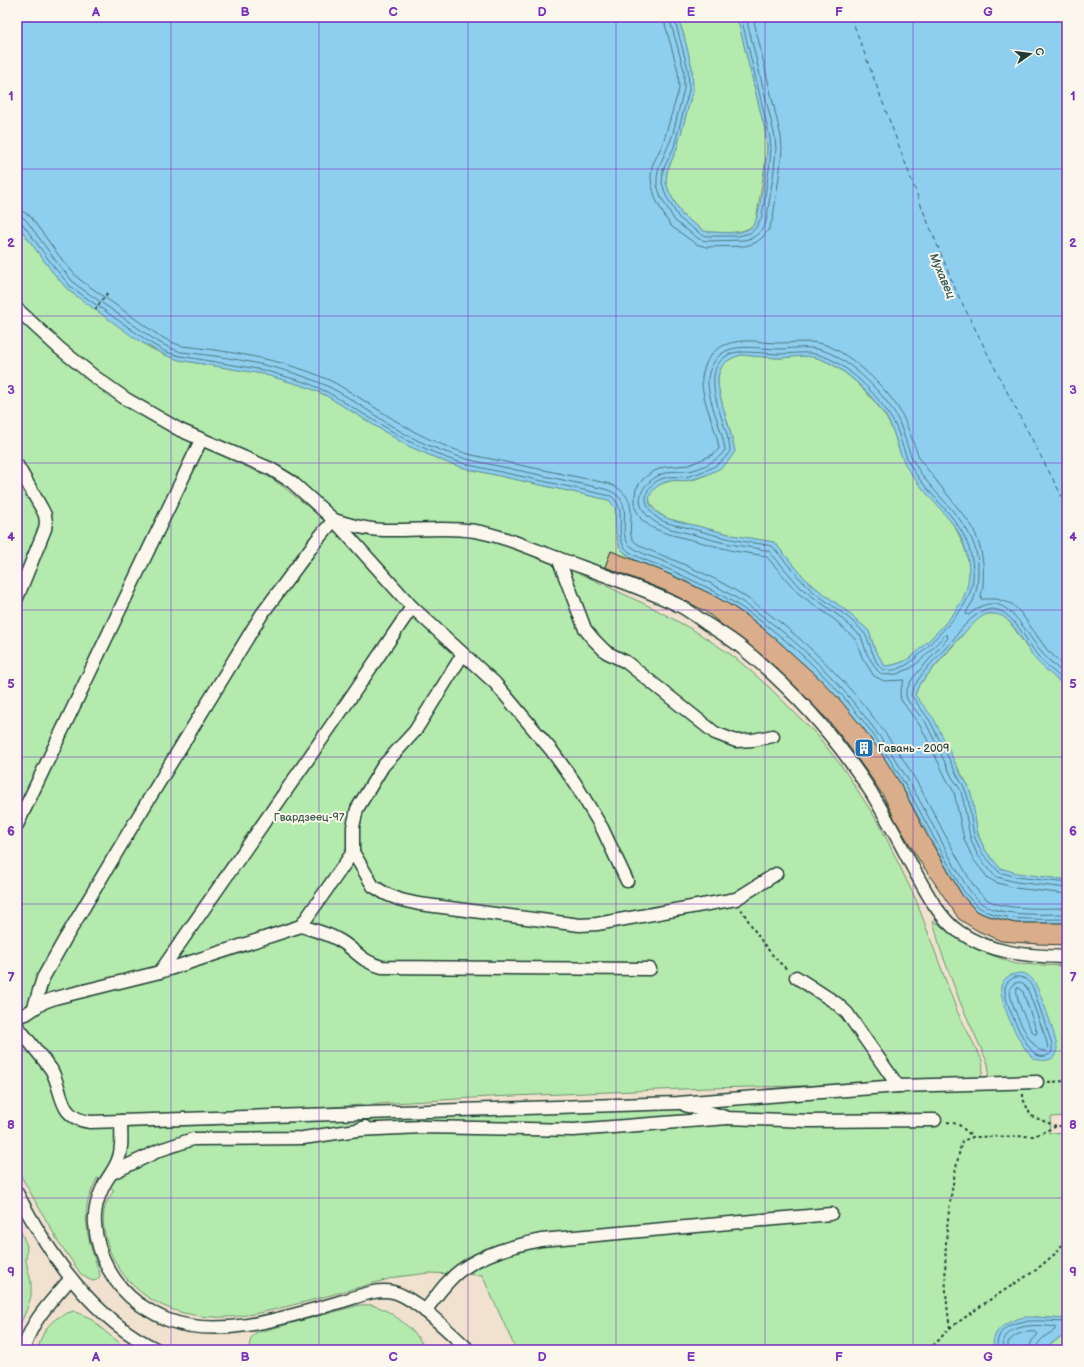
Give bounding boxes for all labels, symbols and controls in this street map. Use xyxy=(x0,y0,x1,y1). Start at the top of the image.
text: A xyxy=(91,4,100,20)
text: B xyxy=(240,4,250,20)
text: C xyxy=(388,4,398,20)
text: D xyxy=(537,4,547,20)
text: E xyxy=(687,4,696,20)
text: F xyxy=(835,4,843,20)
text: G xyxy=(983,4,993,20)
north arrow xyxy=(1010,34,1050,74)
text: С xyxy=(1032,46,1047,57)
text: 1 xyxy=(8,88,14,104)
text: 1 xyxy=(1070,88,1076,104)
text: 2 xyxy=(7,235,15,251)
text: 2 xyxy=(1069,235,1077,251)
water label: Мухавец xyxy=(926,251,958,301)
text: 3 xyxy=(7,382,15,398)
text: 3 xyxy=(1069,382,1077,398)
text: 4 xyxy=(7,529,15,545)
text: 4 xyxy=(1069,529,1077,545)
text: 5 xyxy=(7,676,15,692)
text: 5 xyxy=(1069,676,1077,692)
building icon: Гавань - 2009 xyxy=(853,737,875,759)
place label: Гавань - 2009 xyxy=(878,742,949,755)
park label: Гвардзеец-97 xyxy=(274,811,345,824)
text: 6 xyxy=(7,823,15,839)
text: 6 xyxy=(1069,823,1077,839)
text: 7 xyxy=(7,970,15,986)
text: 7 xyxy=(1069,970,1077,986)
text: 8 xyxy=(7,1117,15,1133)
text: 8 xyxy=(1069,1117,1077,1133)
text: 9 xyxy=(7,1264,15,1280)
text: 9 xyxy=(1069,1264,1077,1280)
text: A xyxy=(91,1349,100,1365)
text: B xyxy=(240,1349,250,1365)
text: C xyxy=(388,1349,398,1365)
text: D xyxy=(537,1349,547,1365)
text: E xyxy=(687,1349,696,1365)
text: F xyxy=(835,1349,843,1365)
text: G xyxy=(983,1349,993,1365)

